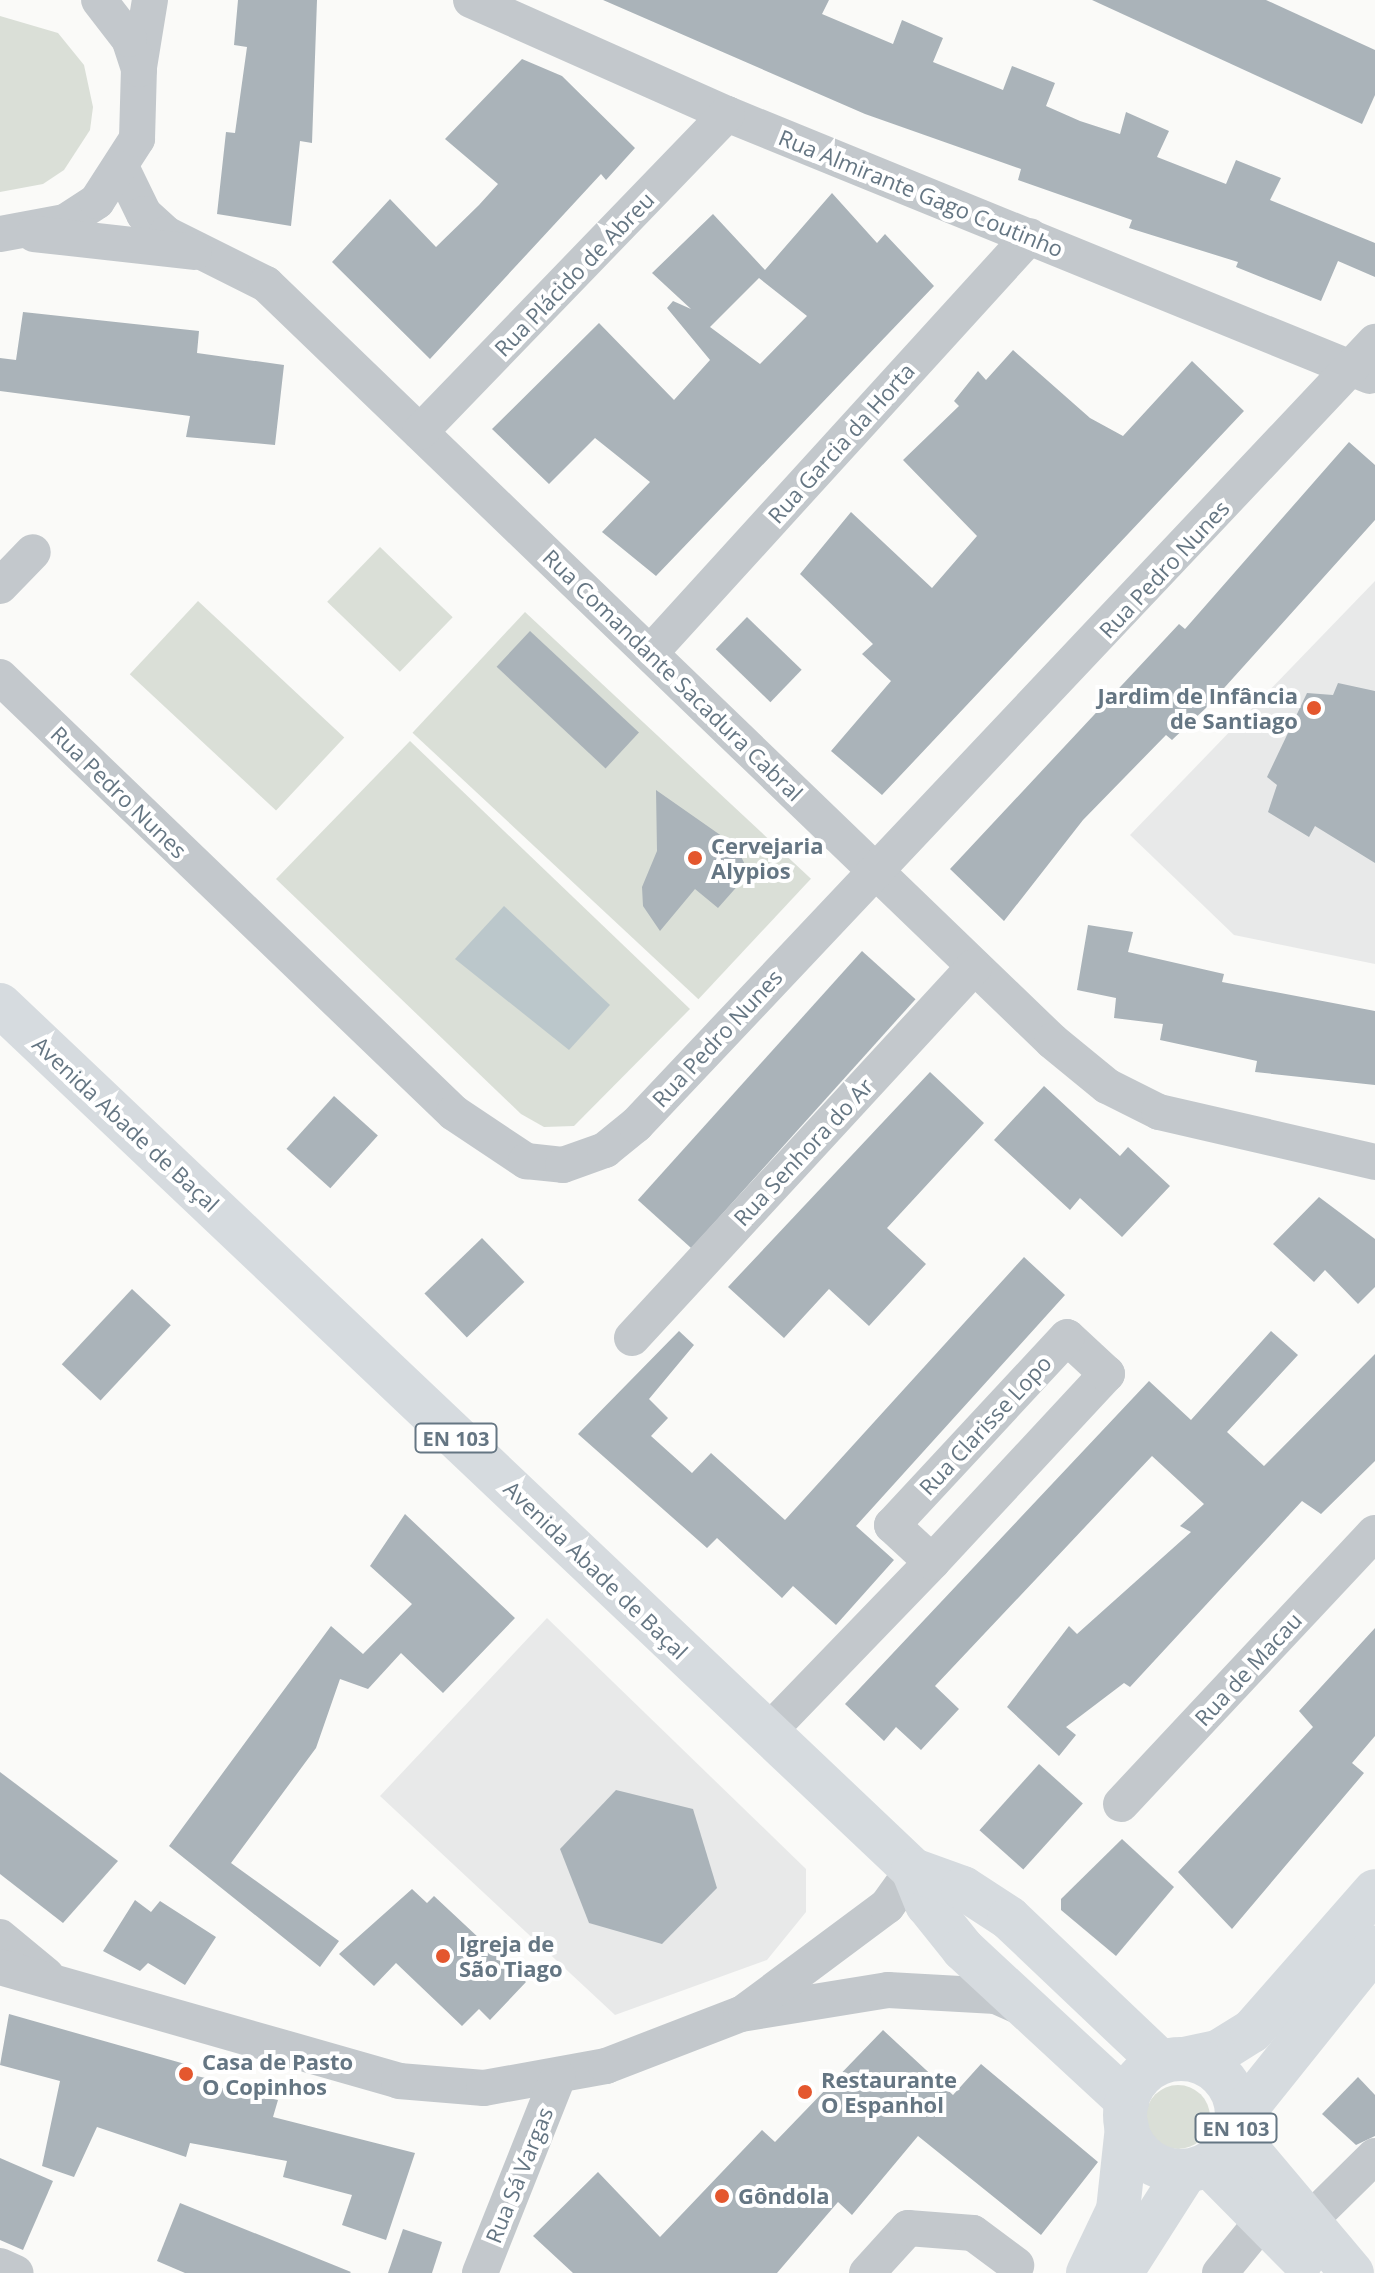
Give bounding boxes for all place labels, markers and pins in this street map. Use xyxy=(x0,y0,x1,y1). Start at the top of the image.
place label: Jardim de Infância de Santiago xyxy=(1098,682,1298,734)
marker: Jardim de Infância de Santiago xyxy=(1305,699,1323,717)
place label: Cervejaria Alypios xyxy=(711,832,824,884)
marker: Cervejaria Alypios xyxy=(686,849,704,867)
place label: Igreja de São Tiago xyxy=(459,1930,563,1982)
marker: Igreja de São Tiago xyxy=(434,1947,452,1965)
place label: Casa de Pasto O Copinhos xyxy=(202,2048,353,2100)
marker: Casa de Pasto O Copinhos xyxy=(177,2065,195,2083)
place label: Restaurante O Espanhol xyxy=(821,2066,957,2118)
marker: Restaurante O Espanhol xyxy=(796,2083,814,2101)
place label: Gôndola xyxy=(738,2183,830,2209)
marker: Gôndola xyxy=(713,2187,731,2205)

